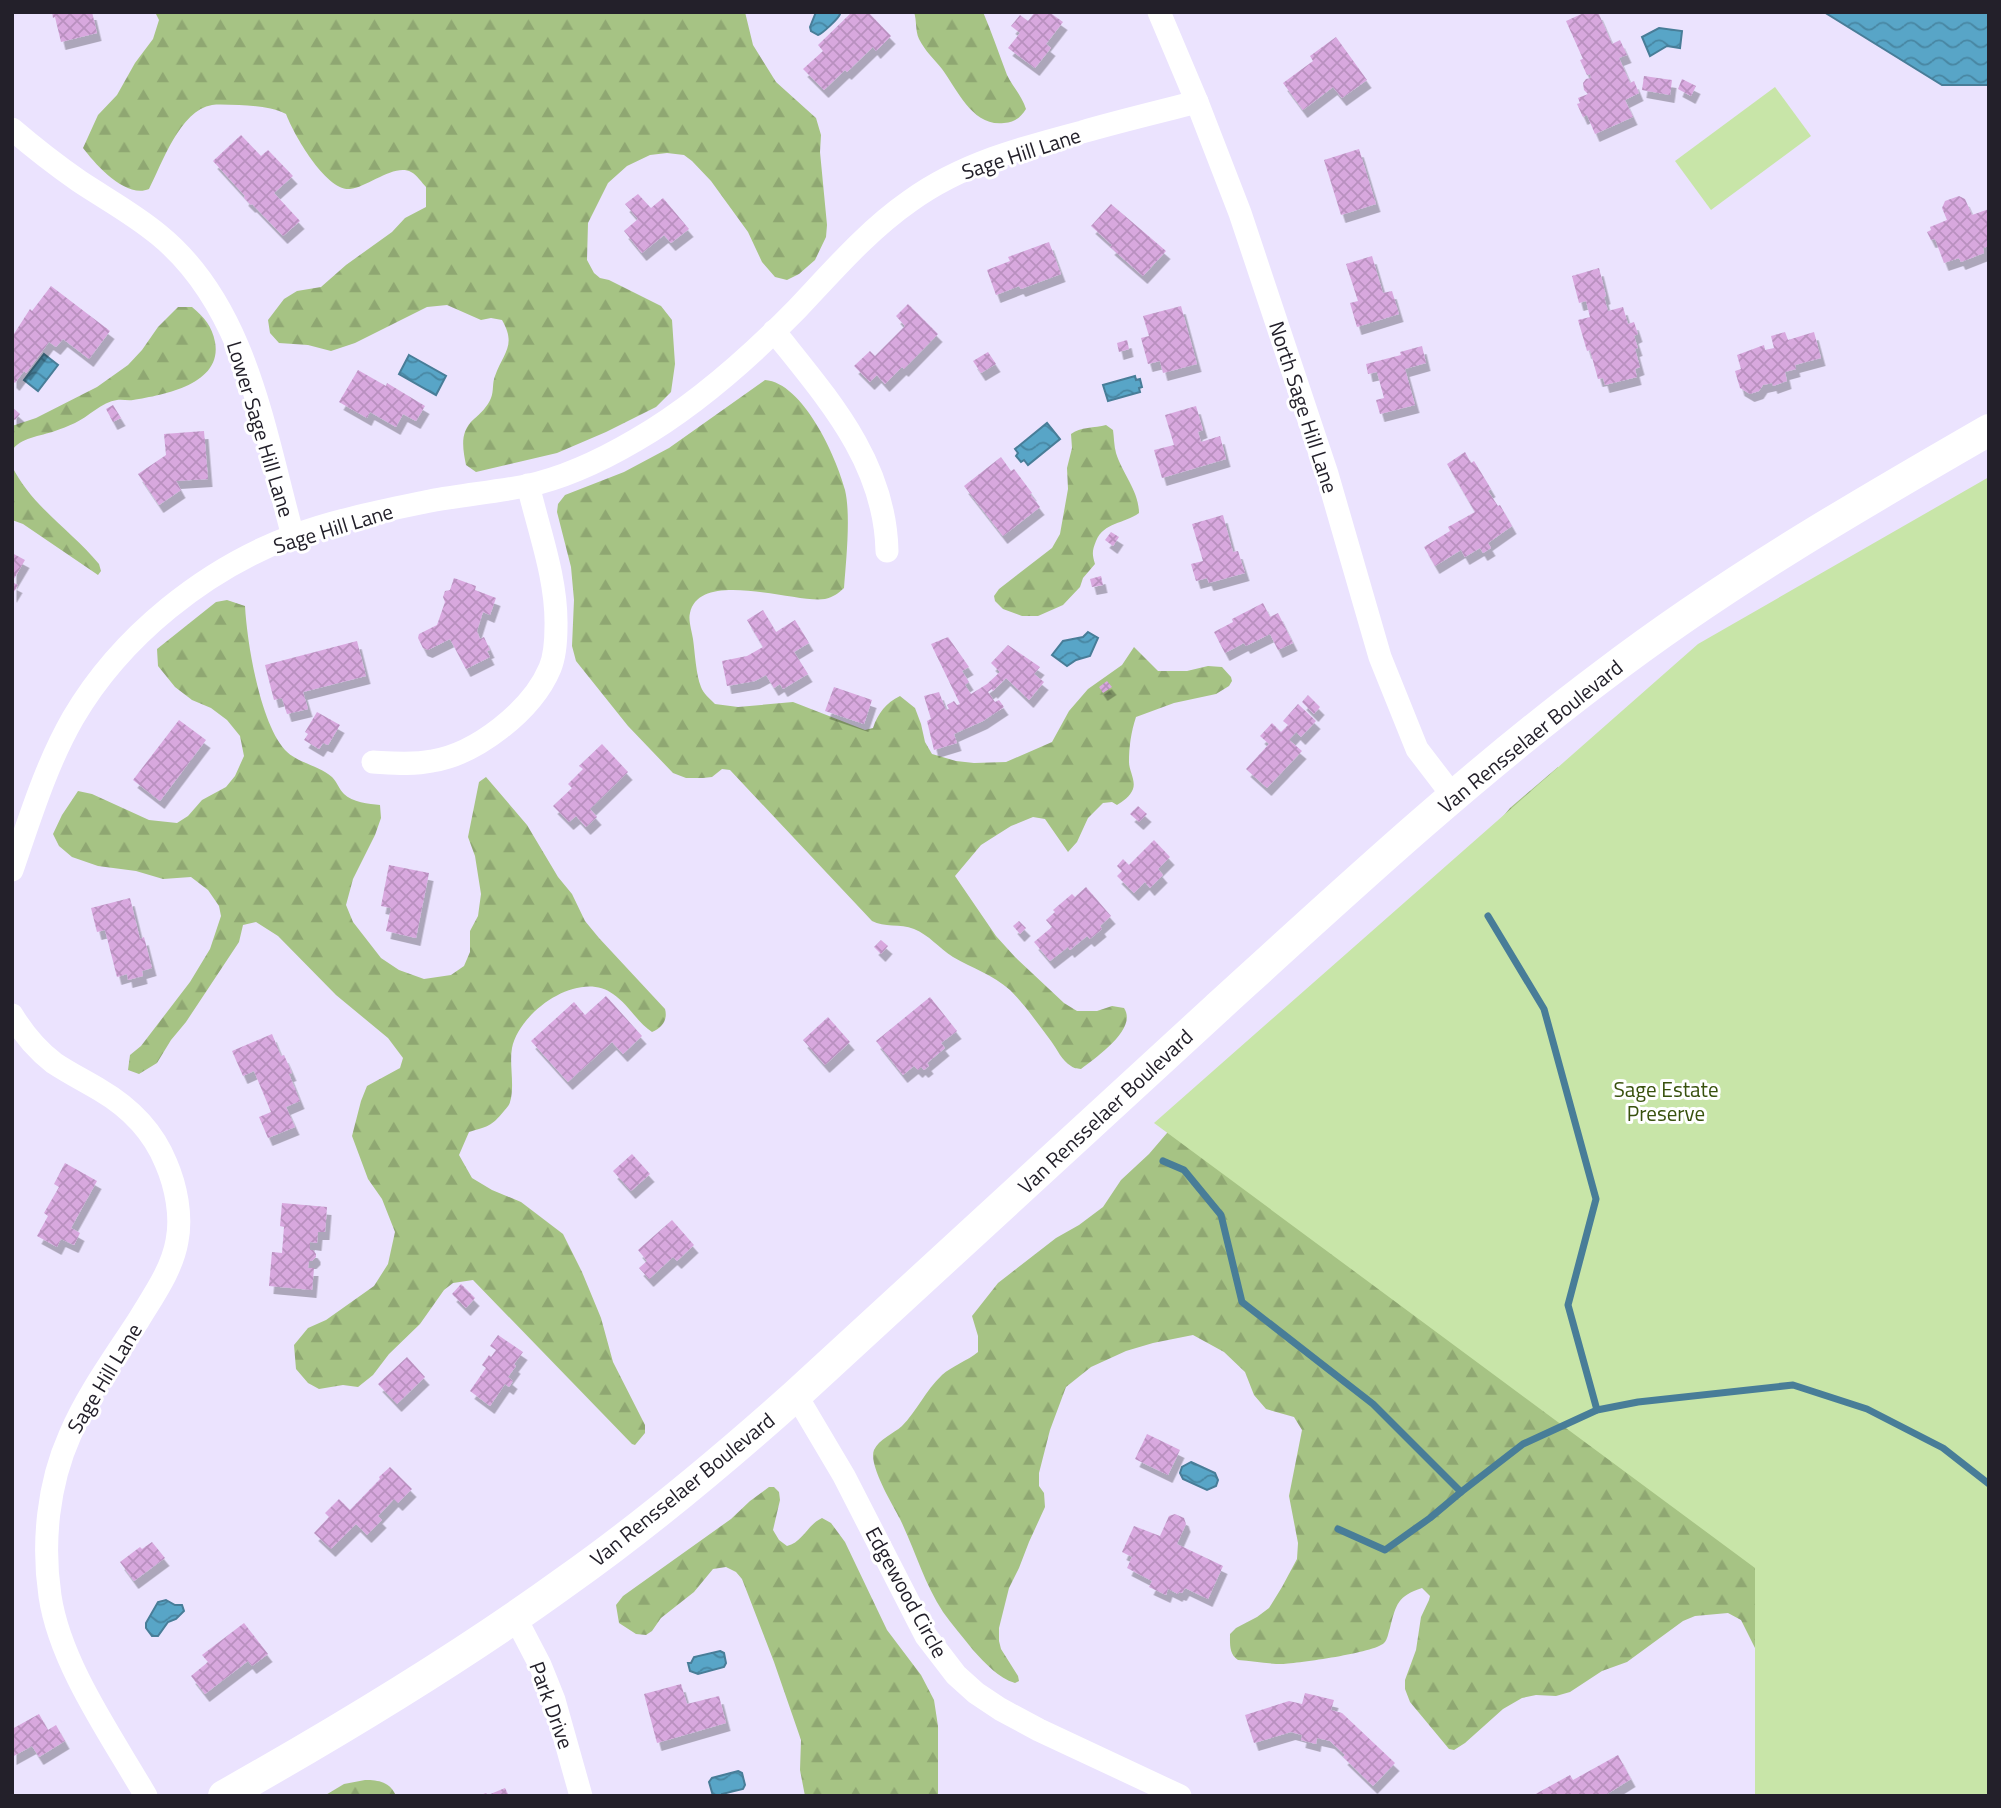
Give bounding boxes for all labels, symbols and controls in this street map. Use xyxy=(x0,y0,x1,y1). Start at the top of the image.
street label: Sage Hill Lane xyxy=(957,119,1085,187)
street label: North Sage Hill Lane xyxy=(1261,317,1347,497)
street label: Lower Sage Hill Lane xyxy=(219,337,303,521)
street label: Sage Hill Lane xyxy=(269,495,397,561)
street label: Van Rensselaer Boulevard xyxy=(1431,651,1629,821)
street label: Van Rensselaer Boulevard xyxy=(1010,1021,1200,1201)
park label: Sage Estate Preserve xyxy=(1613,1073,1719,1129)
street label: Sage Hill Lane xyxy=(58,1317,150,1439)
street label: Van Rensselaer Boulevard xyxy=(583,1404,781,1574)
street label: Edgewood Circle xyxy=(858,1521,956,1663)
street label: Park Drive xyxy=(521,1657,583,1753)

